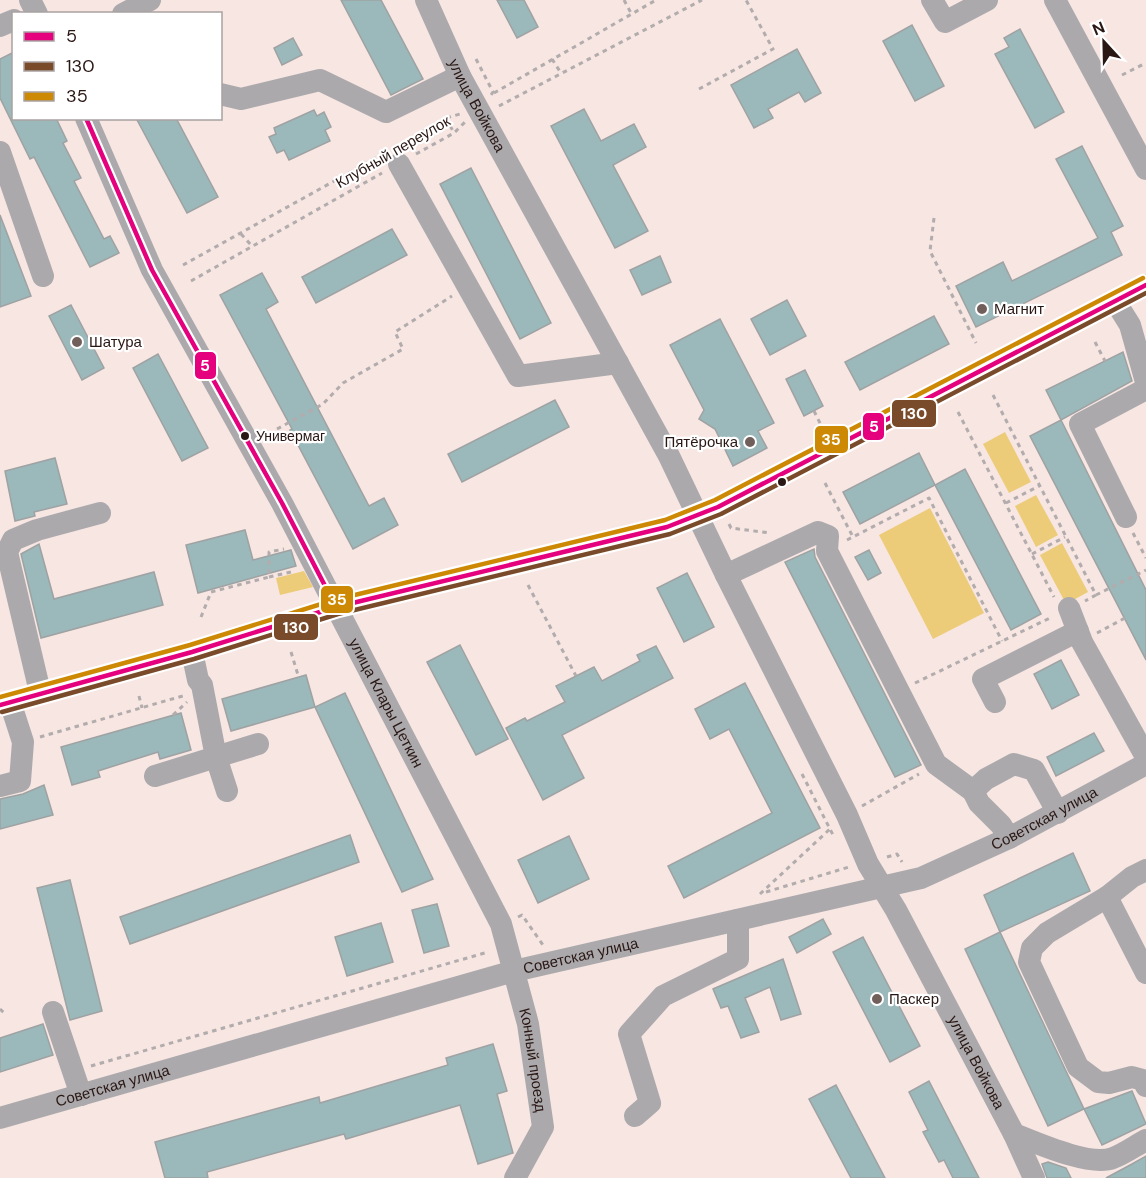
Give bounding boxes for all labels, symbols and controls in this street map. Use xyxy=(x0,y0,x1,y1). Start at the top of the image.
legend xyxy=(12,12,222,120)
north arrow xyxy=(1074,12,1134,72)
text: N xyxy=(1089,17,1108,40)
text: 5 xyxy=(66,24,77,48)
text: 130 xyxy=(66,54,95,78)
street label: улица Войкова xyxy=(444,56,510,156)
text: 35 xyxy=(66,84,88,108)
street label: Клубный переулок xyxy=(332,111,454,193)
place label: Магнит xyxy=(994,299,1044,319)
marker: Магнит xyxy=(975,302,989,316)
place label: Шатура xyxy=(89,332,142,352)
marker: Шатура xyxy=(70,335,84,349)
line badge: 5 xyxy=(194,351,217,380)
text: 5 xyxy=(200,355,210,376)
line badge: 130 xyxy=(891,399,937,428)
text: 130 xyxy=(901,403,927,424)
line badge: 5 xyxy=(862,412,885,441)
text: 5 xyxy=(869,416,879,437)
line badge: 35 xyxy=(814,425,849,454)
place label: Универмаг xyxy=(256,427,325,445)
text: 35 xyxy=(821,429,841,450)
marker: Универмаг xyxy=(239,430,251,442)
place label: Пятёрочка xyxy=(664,432,739,452)
marker: Пятёрочка xyxy=(743,435,757,449)
unlabelled marker xyxy=(776,476,788,488)
line badge: 35 xyxy=(320,585,354,614)
text: 35 xyxy=(327,589,347,610)
line badge: 130 xyxy=(273,613,319,641)
text: 130 xyxy=(283,617,309,638)
street label: улица Клары Цеткин xyxy=(344,635,428,771)
street label: Советская улица xyxy=(988,782,1102,855)
street label: Советская улица xyxy=(521,933,641,979)
place label: Паскер xyxy=(889,989,939,1009)
marker: Паскер xyxy=(870,992,884,1006)
street label: Конный проезд xyxy=(514,1006,551,1114)
street label: улица Войкова xyxy=(943,1012,1009,1113)
street label: Советская улица xyxy=(53,1060,172,1112)

